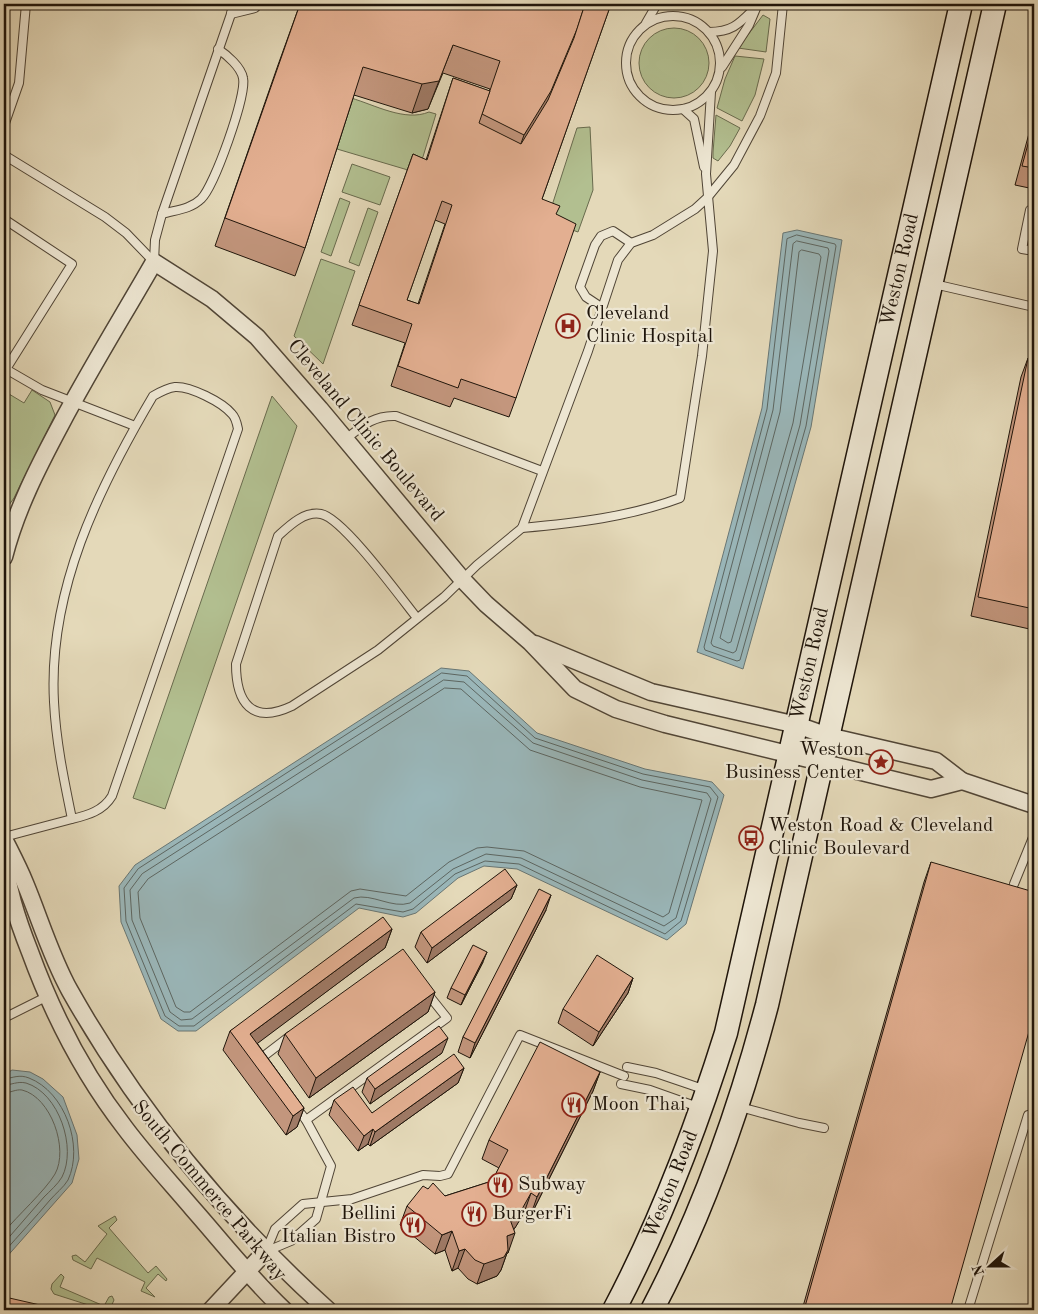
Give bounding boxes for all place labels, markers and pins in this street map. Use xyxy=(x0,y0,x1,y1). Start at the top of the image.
place label: Cleveland Clinic Hospital xyxy=(586,304,713,347)
hospital icon: Cleveland Clinic Hospital xyxy=(555,313,581,339)
place label: Weston Business Center xyxy=(725,740,864,783)
place icon: Weston Business Center xyxy=(868,749,894,775)
place label: Weston Road & Cleveland Clinic Boulevard xyxy=(768,816,993,859)
bus stop icon: Weston Road & Cleveland Clinic Boulevard xyxy=(738,825,764,851)
restaurant icon: Moon Thai xyxy=(561,1092,587,1118)
place label: Moon Thai xyxy=(592,1095,685,1115)
restaurant icon: Subway xyxy=(487,1172,513,1198)
place label: Subway xyxy=(518,1175,586,1195)
restaurant icon: BurgerFi xyxy=(461,1201,487,1227)
place label: Bellini Italian Bistro xyxy=(281,1204,396,1247)
place label: BurgerFi xyxy=(492,1204,572,1224)
restaurant icon: Bellini Italian Bistro xyxy=(400,1212,426,1238)

